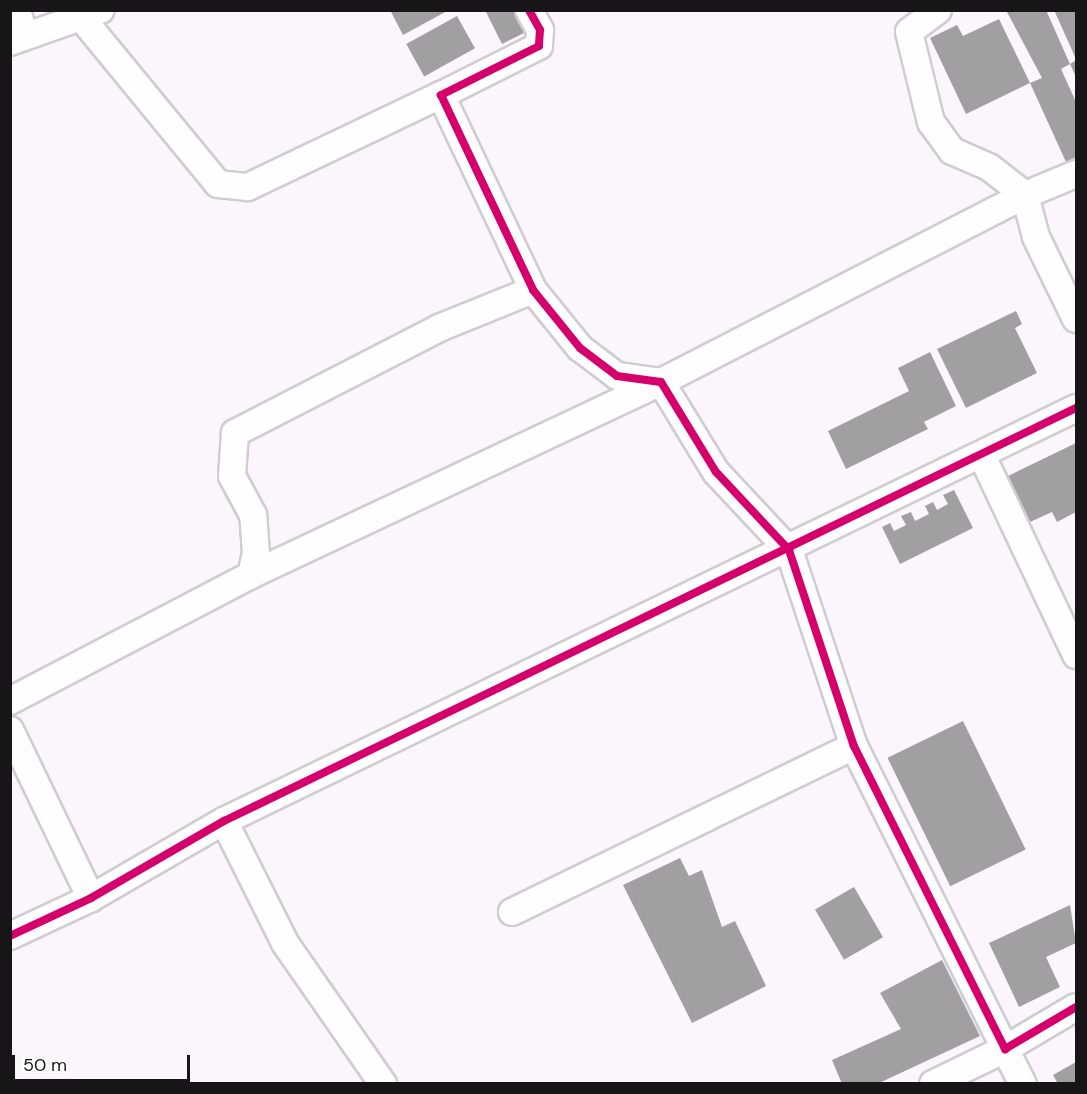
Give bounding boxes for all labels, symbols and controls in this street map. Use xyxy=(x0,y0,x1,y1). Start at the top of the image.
scale bar xyxy=(15,1043,194,1081)
text: 50 m xyxy=(23,1053,67,1077)

